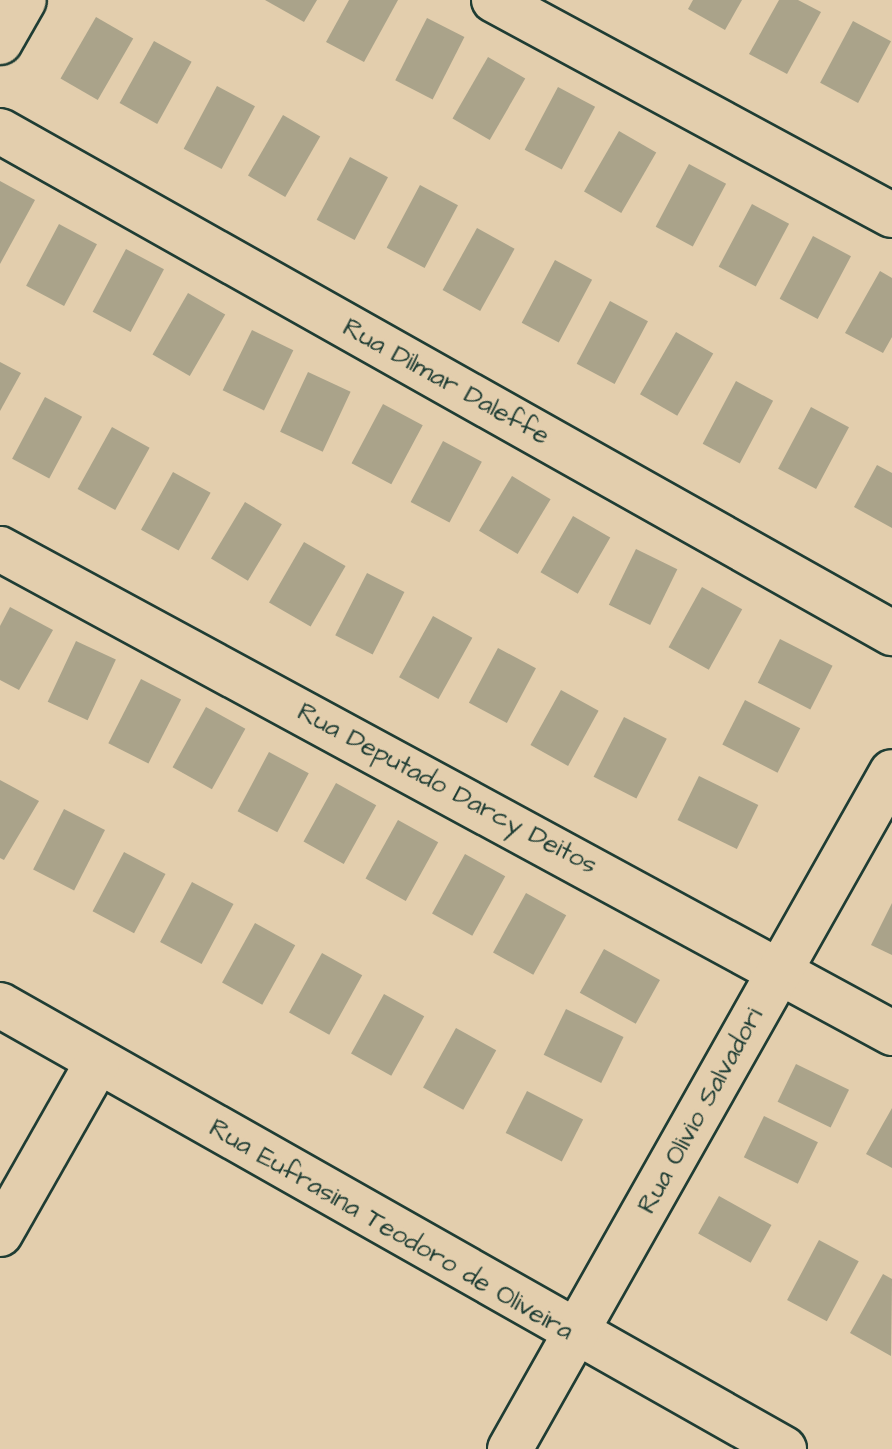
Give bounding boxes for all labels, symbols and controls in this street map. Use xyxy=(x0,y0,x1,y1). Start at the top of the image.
street label: Rua Dilmar Daleffe xyxy=(337,312,555,452)
street label: Rua Deputado Darcy Deitos xyxy=(292,697,602,881)
street label: Rua Olivio Salvadori xyxy=(632,1003,770,1219)
street label: Rua Eufrasina Teodoro de Oliveira xyxy=(203,1113,579,1347)

